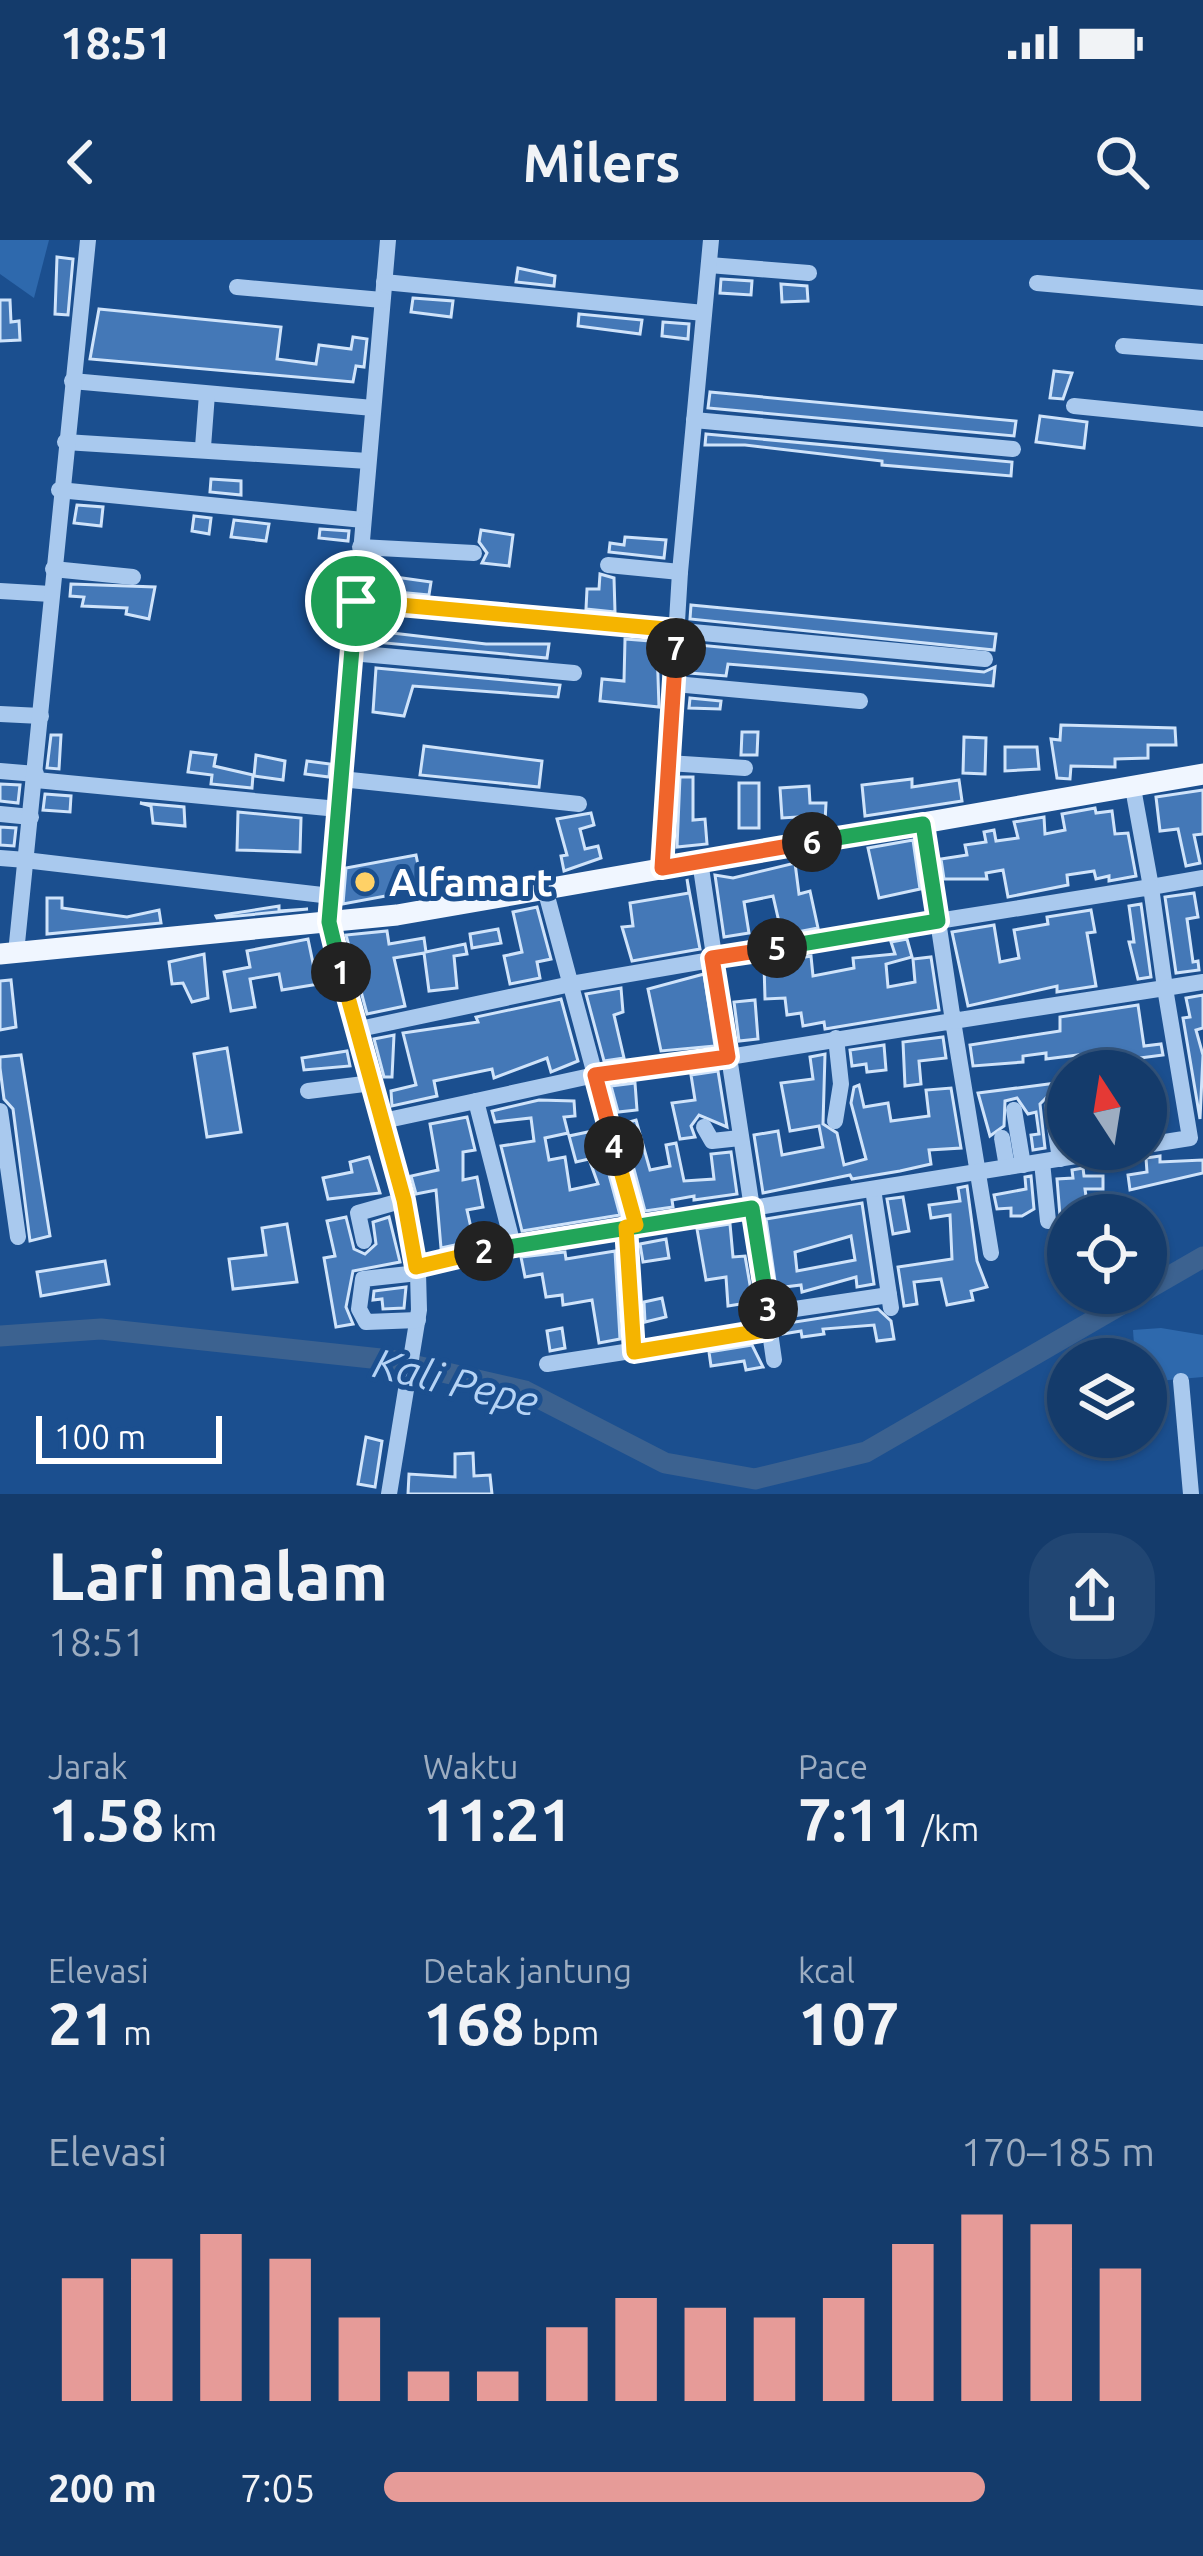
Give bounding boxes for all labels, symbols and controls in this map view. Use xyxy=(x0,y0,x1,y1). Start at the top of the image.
text: 18:51 xyxy=(60,17,173,68)
icon: back xyxy=(48,129,114,195)
icon: search xyxy=(1089,129,1155,195)
text: Milers xyxy=(522,132,681,192)
pin xyxy=(305,550,407,652)
icon: arrive xyxy=(323,568,389,634)
pin: 7 xyxy=(646,618,706,678)
text: 7 xyxy=(667,629,685,666)
pin: 6 xyxy=(782,812,842,872)
text: 6 xyxy=(803,823,821,860)
place label: Alfamart xyxy=(389,860,553,903)
marker: Alfamart xyxy=(352,869,378,895)
pin: 5 xyxy=(747,918,807,978)
text: 5 xyxy=(768,929,786,966)
pin: 1 xyxy=(311,942,371,1002)
text: 1 xyxy=(332,953,350,990)
north arrow xyxy=(1047,1050,1167,1170)
map controls xyxy=(1047,1050,1167,1458)
pin: 4 xyxy=(584,1116,644,1176)
text: 4 xyxy=(605,1127,623,1164)
button: locate xyxy=(1047,1194,1167,1314)
pin: 2 xyxy=(454,1221,514,1281)
text: 2 xyxy=(475,1232,493,1269)
pin: 3 xyxy=(738,1279,798,1339)
text: 3 xyxy=(759,1290,777,1327)
water label: Kali Pepe xyxy=(369,1338,544,1425)
button: layers xyxy=(1047,1338,1167,1458)
scale bar xyxy=(36,1410,222,1463)
text: 100 m xyxy=(54,1418,146,1455)
button: share xyxy=(1029,1533,1155,1659)
text: Lari malam xyxy=(48,1538,388,1612)
text: 18:51 xyxy=(48,1620,146,1663)
text: Jarak xyxy=(48,1748,127,1785)
text: Waktu xyxy=(423,1748,518,1785)
text: Pace xyxy=(798,1748,868,1785)
text: 1.58 xyxy=(48,1785,164,1852)
text: 11:21 xyxy=(423,1785,573,1852)
text: 7:11 xyxy=(798,1785,914,1852)
text: km xyxy=(164,1810,217,1847)
text: /km xyxy=(914,1810,979,1847)
text: Elevasi xyxy=(48,1952,149,1989)
text: Detak jantung xyxy=(423,1952,632,1989)
text: kcal xyxy=(798,1952,855,1989)
text: 21 xyxy=(48,1989,116,2056)
text: 168 xyxy=(423,1989,525,2056)
text: 107 xyxy=(798,1989,900,2056)
text: m xyxy=(116,2014,152,2051)
text: bpm xyxy=(525,2014,599,2051)
text: Elevasi xyxy=(48,2130,167,2173)
text: 170–185 m xyxy=(961,2130,1155,2173)
text: 200 m xyxy=(48,2466,157,2509)
text: 7:05 xyxy=(240,2466,316,2509)

